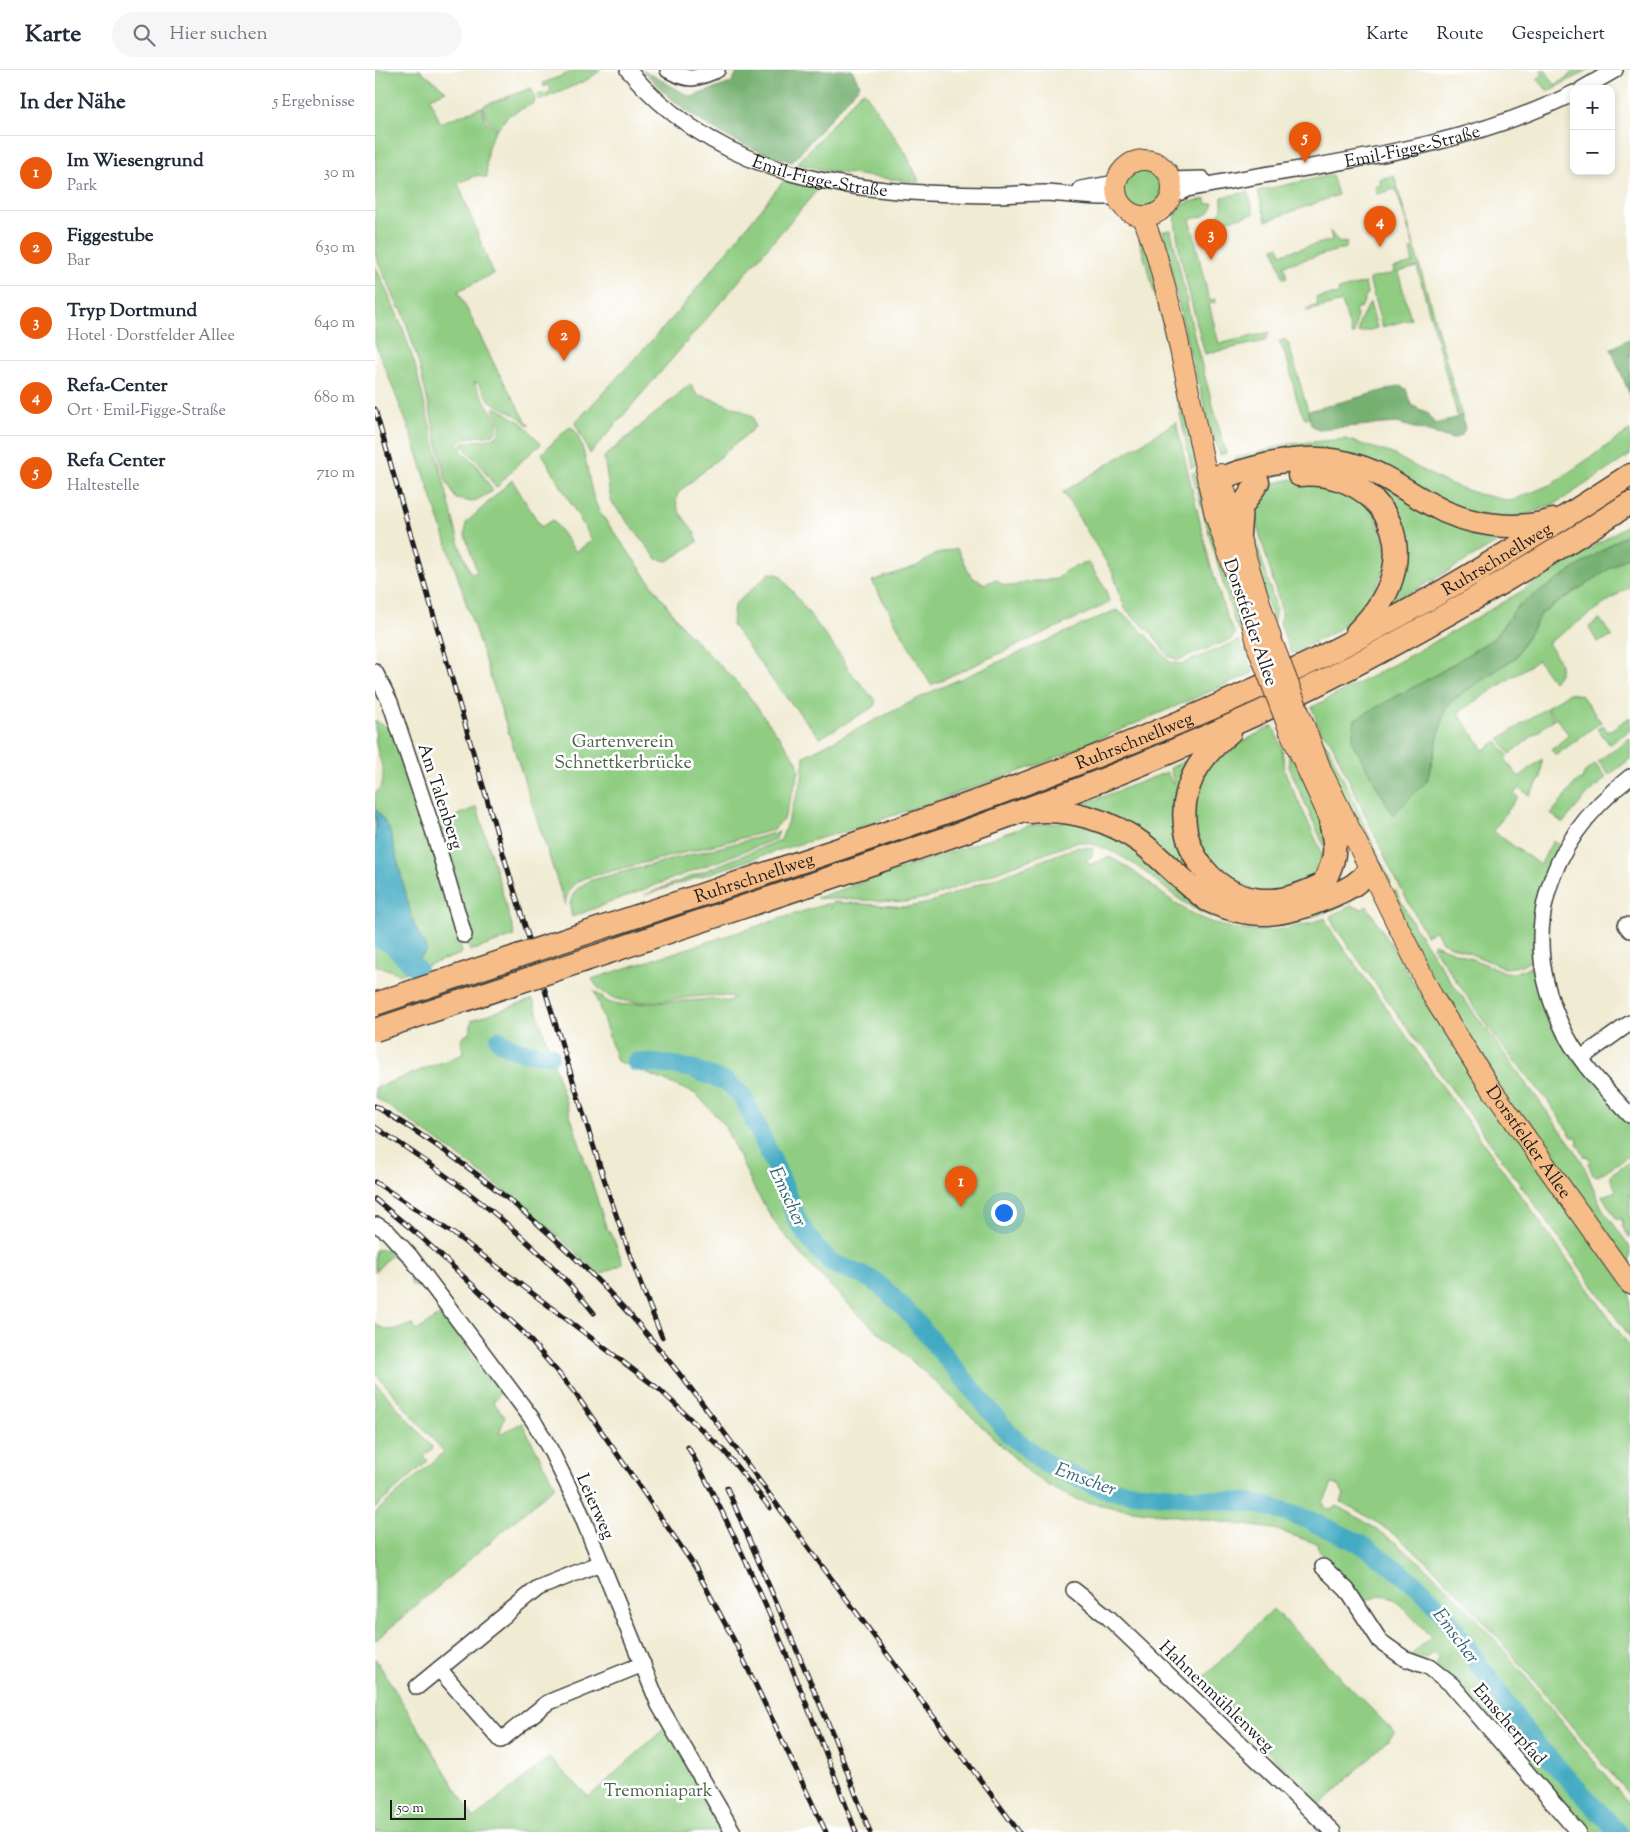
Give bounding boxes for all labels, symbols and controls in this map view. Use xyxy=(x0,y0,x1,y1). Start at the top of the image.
search box xyxy=(112,12,462,57)
text: Karte xyxy=(25,18,82,52)
icon: search xyxy=(130,21,158,49)
text: Hier suchen xyxy=(170,21,268,48)
text: Karte xyxy=(1366,22,1409,48)
text: Route xyxy=(1437,22,1484,48)
text: Gespeichert xyxy=(1512,22,1605,48)
map controls xyxy=(1570,85,1615,175)
button: + xyxy=(1570,85,1615,130)
text: In der Nähe xyxy=(20,88,126,118)
text: 5 Ergebnisse xyxy=(273,91,355,114)
street label: Emil-Figge-Straße xyxy=(1343,120,1484,176)
pin: 5 xyxy=(1289,122,1321,163)
button: − xyxy=(1570,130,1615,175)
text: Im Wiesengrund xyxy=(67,148,204,175)
street label: Emil-Figge-Straße xyxy=(748,150,889,205)
text: 1 xyxy=(33,162,39,185)
text: 30 m xyxy=(324,162,355,185)
text: Park xyxy=(67,175,98,198)
pin: 4 xyxy=(1364,206,1396,247)
pin: 3 xyxy=(1195,219,1227,260)
text: Figgestube xyxy=(67,223,154,250)
text: 2 xyxy=(32,237,40,260)
text: 630 m xyxy=(316,237,355,260)
text: Bar xyxy=(67,250,90,273)
text: Tryp Dortmund xyxy=(67,298,197,325)
text: 3 xyxy=(33,312,39,335)
text: 640 m xyxy=(314,312,355,335)
pin: 2 xyxy=(548,320,580,361)
text: Hotel · Dorstfelder Allee xyxy=(67,325,235,348)
text: Refa-Center xyxy=(67,373,168,400)
text: 4 xyxy=(32,387,40,410)
text: 680 m xyxy=(314,387,355,410)
text: Ort · Emil-Figge-Straße xyxy=(67,400,226,423)
text: Refa Center xyxy=(67,448,165,475)
text: 5 xyxy=(33,462,39,485)
text: 710 m xyxy=(317,462,355,485)
text: Haltestelle xyxy=(67,475,140,498)
street label: Ruhrschnellweg xyxy=(1438,517,1558,604)
street label: Dorstfelder Allee xyxy=(1215,555,1283,690)
street label: Ruhrschnellweg xyxy=(1072,707,1198,778)
park label: Gartenverein Schnettkerbrücke xyxy=(554,730,692,777)
street label: Am Talenberg xyxy=(410,740,469,853)
street label: Ruhrschnellweg xyxy=(692,847,818,911)
street label: Dorstfelder Allee xyxy=(1478,1081,1577,1205)
water label: Emscher xyxy=(761,1162,813,1232)
pin: 1 xyxy=(945,1166,977,1207)
your location xyxy=(991,1200,1017,1226)
water label: Emscher xyxy=(1051,1457,1120,1504)
street label: Leierweg xyxy=(568,1470,620,1544)
water label: Emscher xyxy=(1425,1603,1485,1670)
street label: Hahnenmühlenweg xyxy=(1152,1635,1279,1760)
street label: Emscherpfad xyxy=(1466,1679,1551,1772)
park label: Tremoniapark xyxy=(603,1779,713,1805)
scale bar xyxy=(390,1797,466,1820)
text: 50 m xyxy=(397,1799,424,1819)

